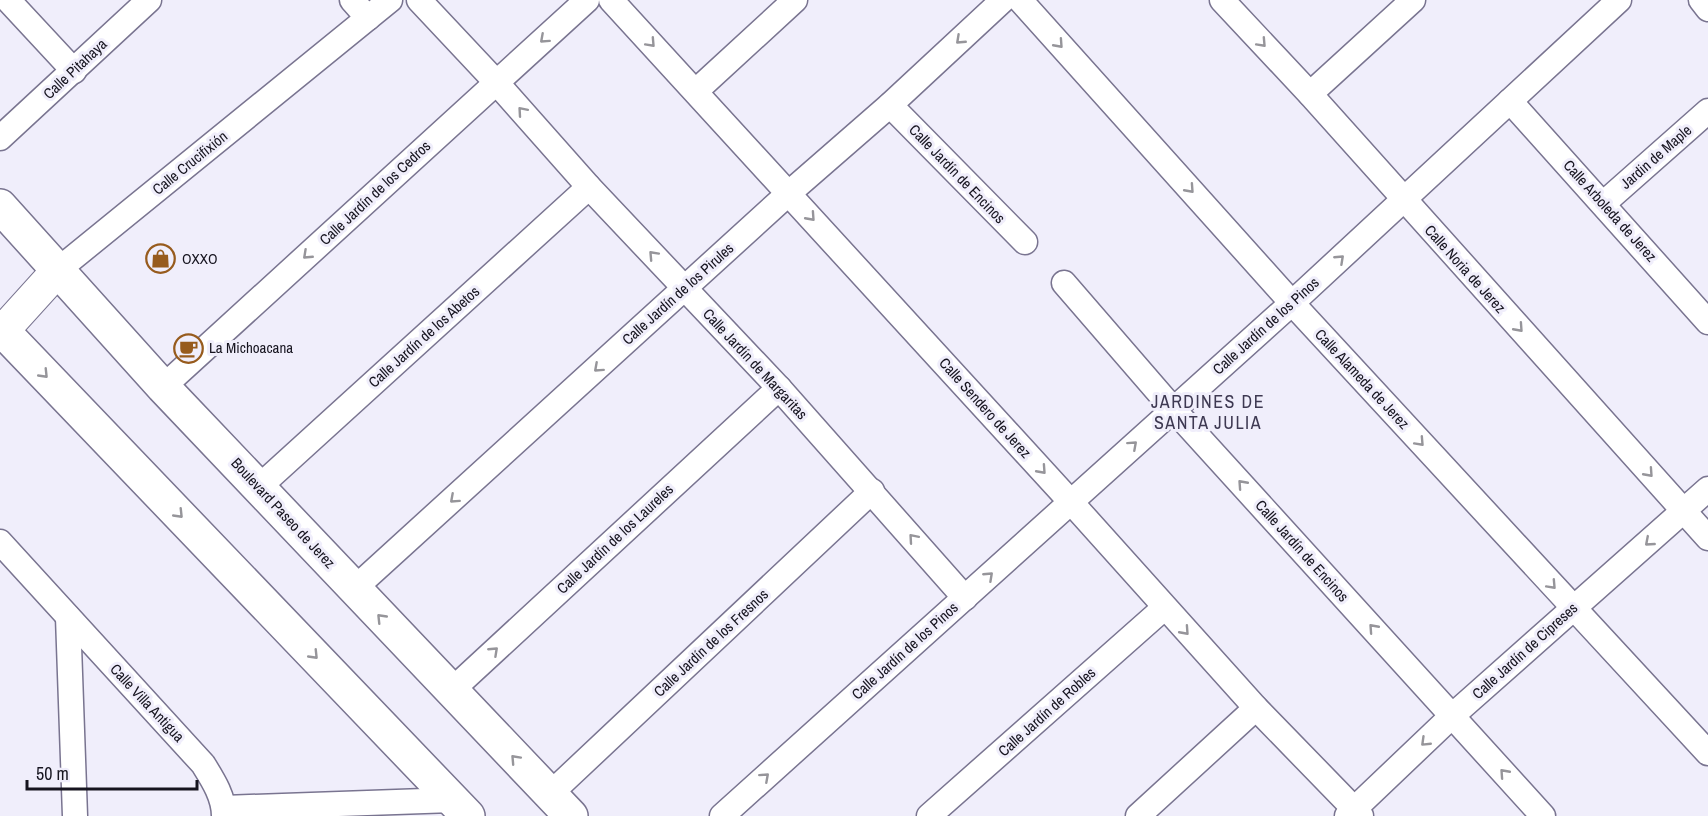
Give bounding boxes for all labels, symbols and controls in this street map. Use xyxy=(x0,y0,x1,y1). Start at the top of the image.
one-way arrow xyxy=(540,32,550,43)
one-way arrow xyxy=(957,33,967,44)
street label: Calle Pitahaya xyxy=(38,34,111,104)
one-way arrow xyxy=(644,36,655,46)
one-way arrow xyxy=(1255,36,1266,47)
one-way arrow xyxy=(1052,37,1063,47)
one-way arrow xyxy=(518,107,529,118)
street label: Calle Jardín de Encinos xyxy=(904,119,1010,228)
street label: Jardin de Maple xyxy=(1615,120,1696,193)
street label: Calle Crucifixión xyxy=(148,126,232,199)
street label: Calle Jardín de los Cedros xyxy=(314,136,435,250)
street label: Calle Arboleda de Jerez xyxy=(1559,155,1662,266)
one-way arrow xyxy=(1183,182,1194,193)
one-way arrow xyxy=(804,211,815,221)
street label: Calle Noria de Jerez xyxy=(1420,220,1511,317)
street label: Calle Jardín de los Pirules xyxy=(617,238,738,349)
shop icon: OXXO xyxy=(145,243,177,275)
place label: OXXO xyxy=(182,248,218,269)
one-way arrow xyxy=(303,248,314,259)
one-way arrow xyxy=(649,252,660,262)
one-way arrow xyxy=(1334,255,1344,266)
street label: Calle Jardín de los Pinos xyxy=(1208,272,1324,379)
street label: Calle Jardín de los Abetos xyxy=(364,281,484,392)
street label: Calle Jardín de Margaritas xyxy=(698,303,812,424)
one-way arrow xyxy=(1512,321,1523,332)
street label: Calle Alameda de Jerez xyxy=(1310,324,1414,433)
cafe icon: La Michoacana xyxy=(172,332,204,364)
place label: La Michoacana xyxy=(209,337,293,358)
street label: Calle Sendero de Jerez xyxy=(935,353,1036,462)
one-way arrow xyxy=(594,361,605,372)
one-way arrow xyxy=(36,366,47,377)
district label: JARDINES DE SANTA JULIA xyxy=(1151,389,1265,435)
one-way arrow xyxy=(1413,435,1424,445)
one-way arrow xyxy=(1126,441,1137,452)
street label: Boulevard Paseo de Jerez xyxy=(226,453,340,573)
one-way arrow xyxy=(1035,463,1046,474)
one-way arrow xyxy=(1642,466,1653,477)
street label: Calle Jardín de los Laureles xyxy=(552,479,678,598)
one-way arrow xyxy=(1238,480,1249,491)
one-way arrow xyxy=(450,492,460,503)
street label: Calle Jardín de Encinos xyxy=(1251,495,1354,606)
one-way arrow xyxy=(171,507,182,518)
one-way arrow xyxy=(909,534,920,545)
one-way arrow xyxy=(1645,535,1656,546)
one-way arrow xyxy=(981,573,992,584)
one-way arrow xyxy=(1545,578,1556,589)
street label: Calle Jardín de los Fresnos xyxy=(649,584,773,701)
street label: Calle Jardín de los Pinos xyxy=(847,597,963,704)
street label: Calle Jardín de Cipreses xyxy=(1467,598,1582,704)
one-way arrow xyxy=(377,614,388,624)
one-way arrow xyxy=(1178,624,1189,635)
one-way arrow xyxy=(1369,625,1380,635)
one-way arrow xyxy=(487,647,498,658)
one-way arrow xyxy=(306,648,317,659)
street label: Calle Villa Antigua xyxy=(105,659,189,747)
street label: Calle Jardín de Robles xyxy=(993,662,1100,761)
one-way arrow xyxy=(1421,735,1431,746)
scale bar xyxy=(27,753,196,791)
one-way arrow xyxy=(512,755,523,766)
text: 50 m xyxy=(36,761,69,786)
one-way arrow xyxy=(1500,769,1511,780)
one-way arrow xyxy=(759,773,769,784)

